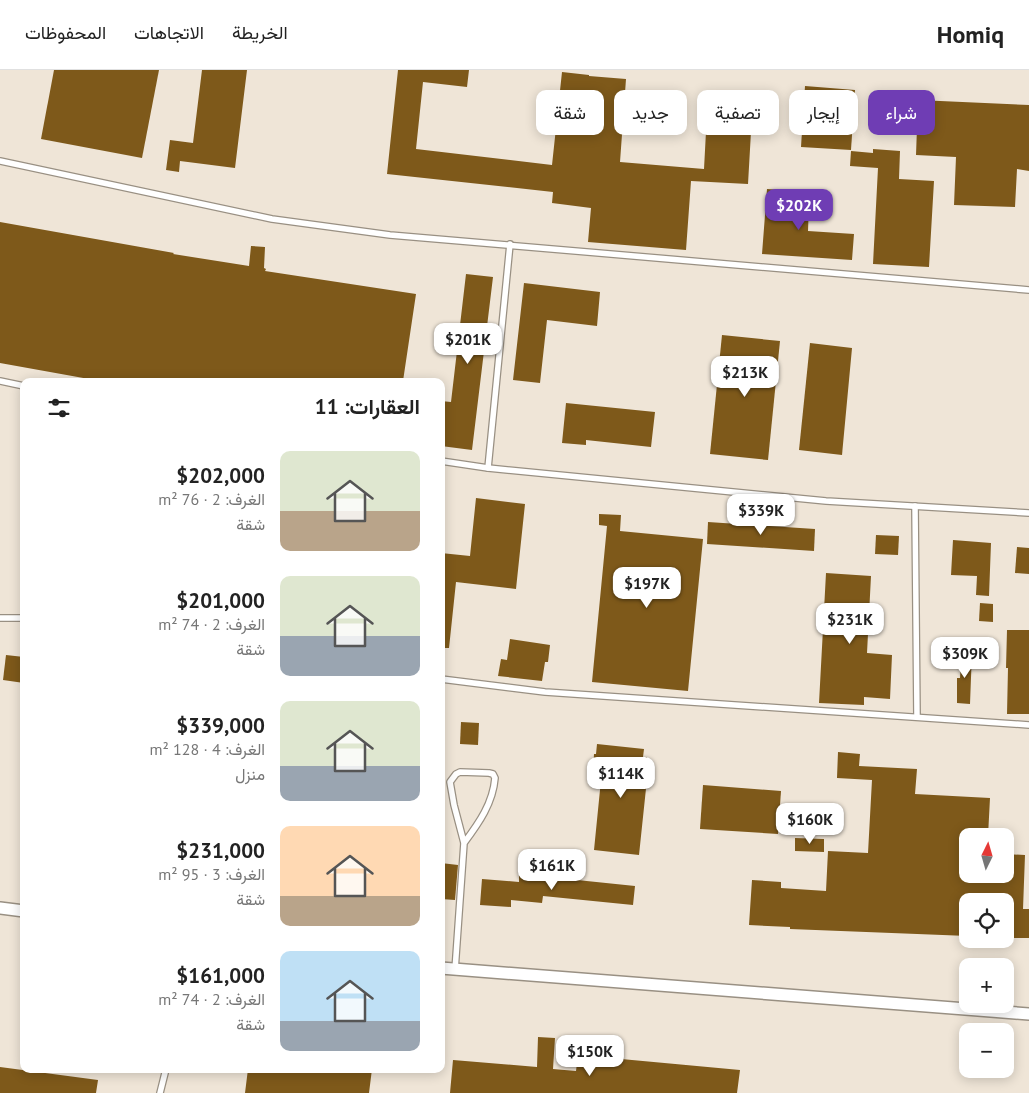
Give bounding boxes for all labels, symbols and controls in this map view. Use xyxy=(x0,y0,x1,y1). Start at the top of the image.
text: Homiq xyxy=(937,19,1004,50)
text: المحفوظات xyxy=(25,21,106,44)
text: الاتجاهات xyxy=(134,21,204,44)
text: الخريطة xyxy=(232,21,288,44)
chip: شقة xyxy=(536,90,604,135)
chip: جديد xyxy=(614,90,687,135)
chip: تصفية xyxy=(697,90,779,135)
chip: إيجار xyxy=(789,90,858,135)
chip: شراء xyxy=(868,90,935,135)
pin: $202K xyxy=(764,189,834,231)
text: $202K xyxy=(776,195,822,215)
pin: $201K xyxy=(433,322,503,365)
text: $201K xyxy=(445,329,491,349)
pin: $213K xyxy=(710,356,780,398)
text: $213K xyxy=(722,362,768,382)
text: العقارات: 11 xyxy=(315,393,420,420)
icon: filters xyxy=(45,394,73,422)
text: $202,000 xyxy=(176,462,265,489)
icon: home xyxy=(320,471,380,531)
text: الغرف: 2 · 76 m² xyxy=(158,489,265,509)
pin: $339K xyxy=(726,494,796,536)
text: $339K xyxy=(738,500,784,520)
text: شقة xyxy=(236,514,265,534)
pin: $197K xyxy=(612,566,682,609)
text: $197K xyxy=(624,573,670,593)
text: $201,000 xyxy=(176,587,265,614)
icon: home xyxy=(320,596,380,656)
pin: $231K xyxy=(815,602,885,645)
text: $231K xyxy=(827,609,873,629)
text: الغرف: 2 · 74 m² xyxy=(158,614,265,634)
pin: $309K xyxy=(930,636,1000,679)
text: شقة xyxy=(236,639,265,659)
text: $309K xyxy=(942,643,988,663)
text: $339,000 xyxy=(176,712,265,739)
icon: home xyxy=(320,721,380,781)
text: الغرف: 4 · 128 m² xyxy=(149,739,265,759)
pin: $114K xyxy=(586,756,656,799)
text: $114K xyxy=(598,763,644,783)
text: منزل xyxy=(235,764,265,784)
pin: $160K xyxy=(775,802,845,845)
text: $160K xyxy=(787,809,833,829)
north arrow xyxy=(959,828,1014,882)
map controls xyxy=(959,828,1014,1078)
text: $231,000 xyxy=(176,837,265,864)
icon: home xyxy=(320,846,380,906)
pin: $161K xyxy=(517,848,587,891)
text: $161K xyxy=(529,855,575,875)
text: الغرف: 3 · 95 m² xyxy=(158,864,265,884)
text: شقة xyxy=(236,889,265,909)
button: locate xyxy=(959,893,1014,948)
button: + xyxy=(959,958,1014,1013)
text: $161,000 xyxy=(176,962,265,989)
icon: home xyxy=(320,971,380,1031)
text: الغرف: 2 · 74 m² xyxy=(158,989,265,1009)
text: شقة xyxy=(236,1014,265,1034)
button: − xyxy=(959,1023,1014,1078)
pin: $150K xyxy=(555,1034,625,1077)
text: $150K xyxy=(567,1041,613,1061)

